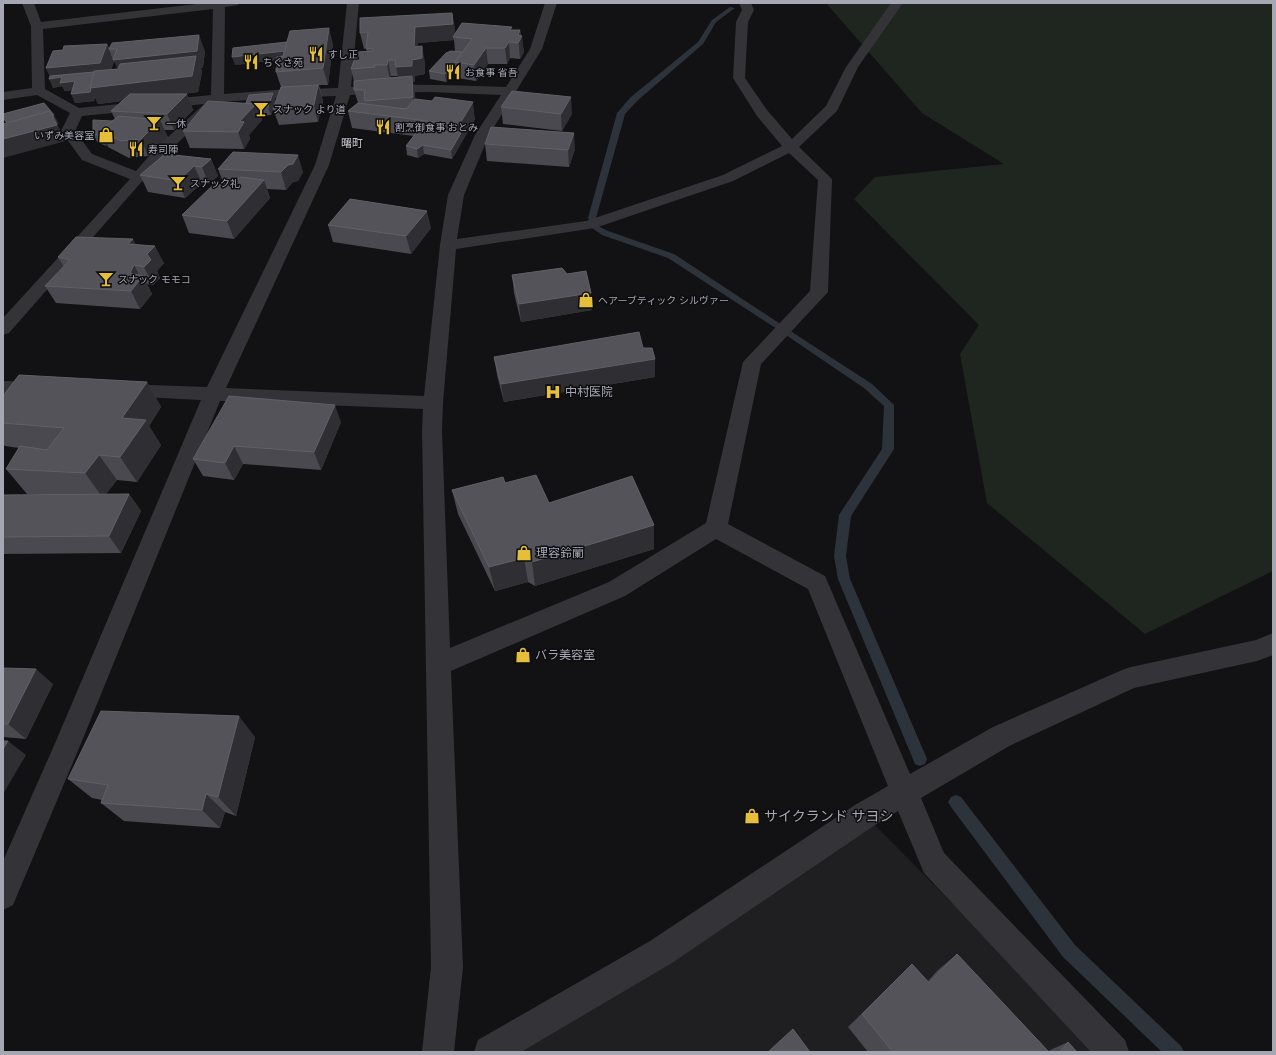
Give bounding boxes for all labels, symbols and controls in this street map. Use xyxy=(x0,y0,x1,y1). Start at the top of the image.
restaurant icon: すし正 xyxy=(307,45,325,63)
place label: すし正 xyxy=(328,49,358,60)
restaurant icon: ちぐさ苑 xyxy=(242,53,260,71)
place label: ちぐさ苑 xyxy=(263,57,303,68)
restaurant icon: お食事 省吾 xyxy=(444,63,462,81)
place label: お食事 省吾 xyxy=(465,67,518,78)
bar icon: スナック より道 xyxy=(252,100,270,118)
place label: スナック より道 xyxy=(273,104,346,115)
bar icon: 一休 xyxy=(145,114,163,132)
place label: 一休 xyxy=(166,118,186,129)
restaurant icon: 割烹御食事 おとみ xyxy=(374,118,392,136)
place label: 割烹御食事 おとみ xyxy=(395,122,478,133)
shop icon: いずみ美容室 xyxy=(97,126,115,144)
place label: いずみ美容室 xyxy=(34,130,94,141)
district label: 曙町 xyxy=(341,137,363,149)
restaurant icon: 寿司陣 xyxy=(127,140,145,158)
place label: 寿司陣 xyxy=(148,144,178,155)
bar icon: スナック礼 xyxy=(169,174,187,192)
place label: スナック礼 xyxy=(190,178,240,189)
bar icon: スナック モモコ xyxy=(97,270,115,288)
place label: スナック モモコ xyxy=(118,274,191,285)
shop icon: ヘアーブティック シルヴァー xyxy=(577,291,595,309)
place label: ヘアーブティック シルヴァー xyxy=(598,295,729,306)
hospital icon: 中村医院 xyxy=(544,383,562,401)
place label: 中村医院 xyxy=(565,385,613,399)
shop icon: 理容鈴蘭 xyxy=(515,544,533,562)
place label: 理容鈴蘭 xyxy=(536,546,584,560)
shop icon: バラ美容室 xyxy=(514,646,532,664)
place label: バラ美容室 xyxy=(535,648,595,662)
shop icon: サイクランド サヨシ xyxy=(743,807,761,825)
place label: サイクランド サヨシ xyxy=(764,808,894,824)

